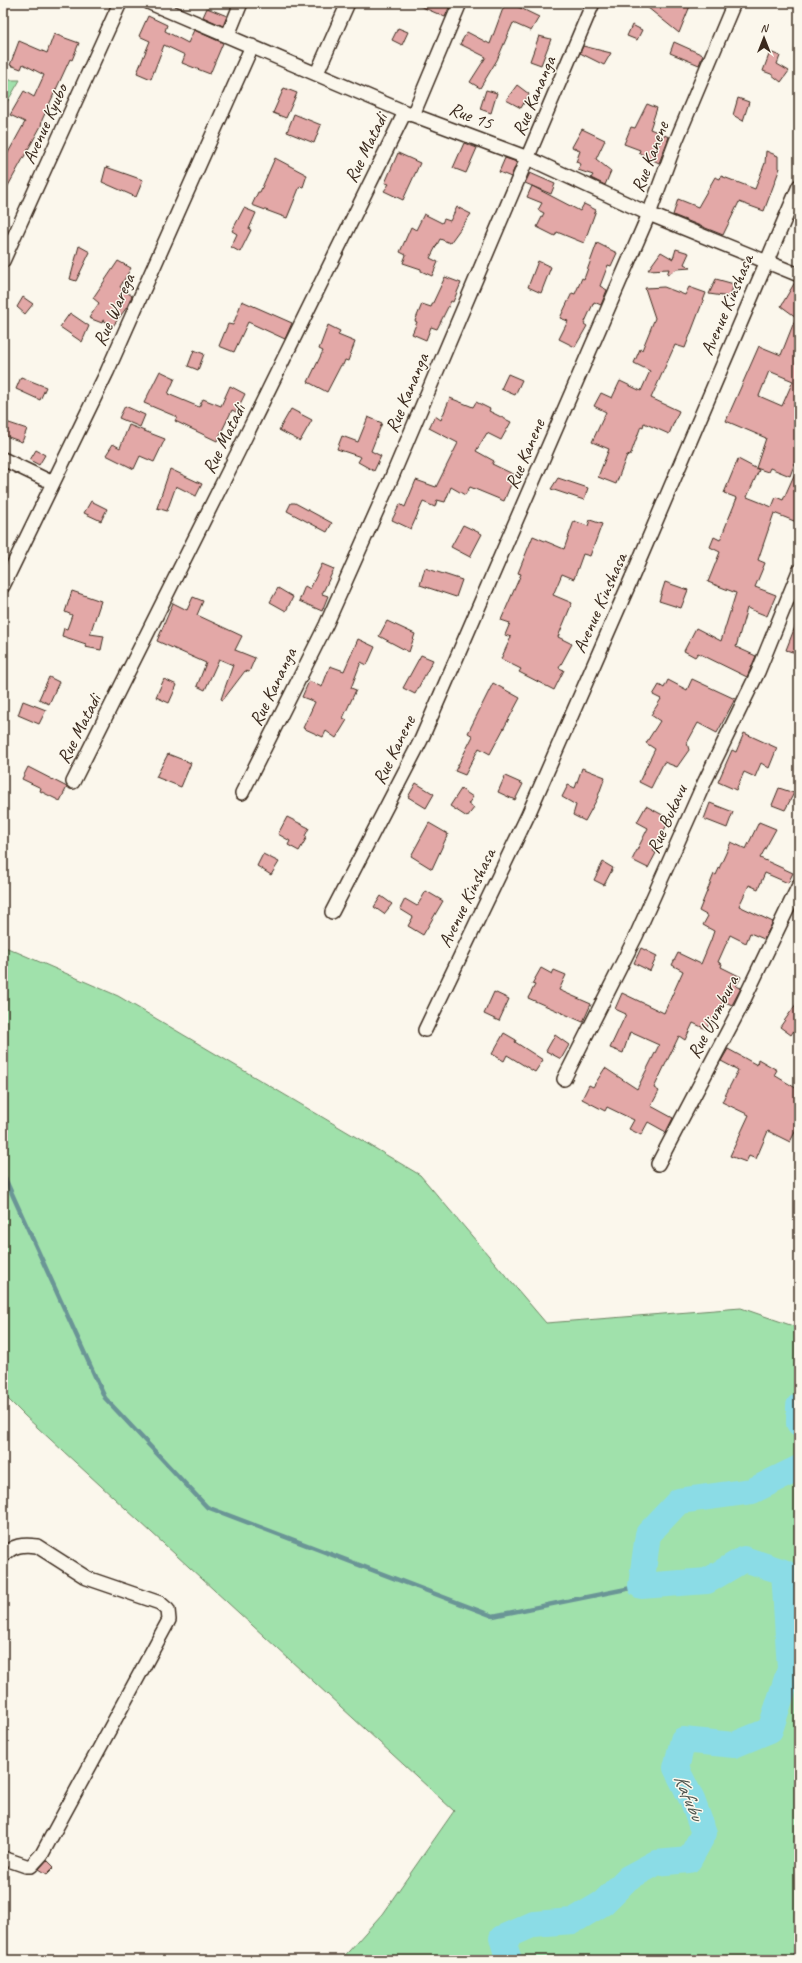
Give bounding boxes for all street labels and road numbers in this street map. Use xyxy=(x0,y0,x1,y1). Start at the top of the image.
street label: Rue Kananga xyxy=(507,51,562,139)
street label: Avenue Kyubo xyxy=(17,78,74,168)
street label: Rue 15 xyxy=(446,97,497,136)
street label: Rue Matadi xyxy=(339,107,394,187)
street label: Rue Kanene xyxy=(626,117,675,196)
street label: Avenue Kinshasa xyxy=(695,249,760,359)
street label: Rue Warega xyxy=(88,269,141,350)
street label: Rue Kananga xyxy=(380,348,435,436)
street label: Rue Matadi xyxy=(197,398,252,478)
street label: Rue Kanene xyxy=(500,414,551,493)
street label: Avenue Kinshasa xyxy=(567,547,634,657)
street label: Rue Kananga xyxy=(244,643,303,730)
street label: Rue Matadi xyxy=(51,688,108,768)
street label: Rue Kanene xyxy=(367,710,422,788)
street label: Rue Bukavu xyxy=(641,779,694,857)
street label: Avenue Kinshasa xyxy=(433,843,502,951)
street label: Rue Ujumbura xyxy=(682,970,745,1062)

